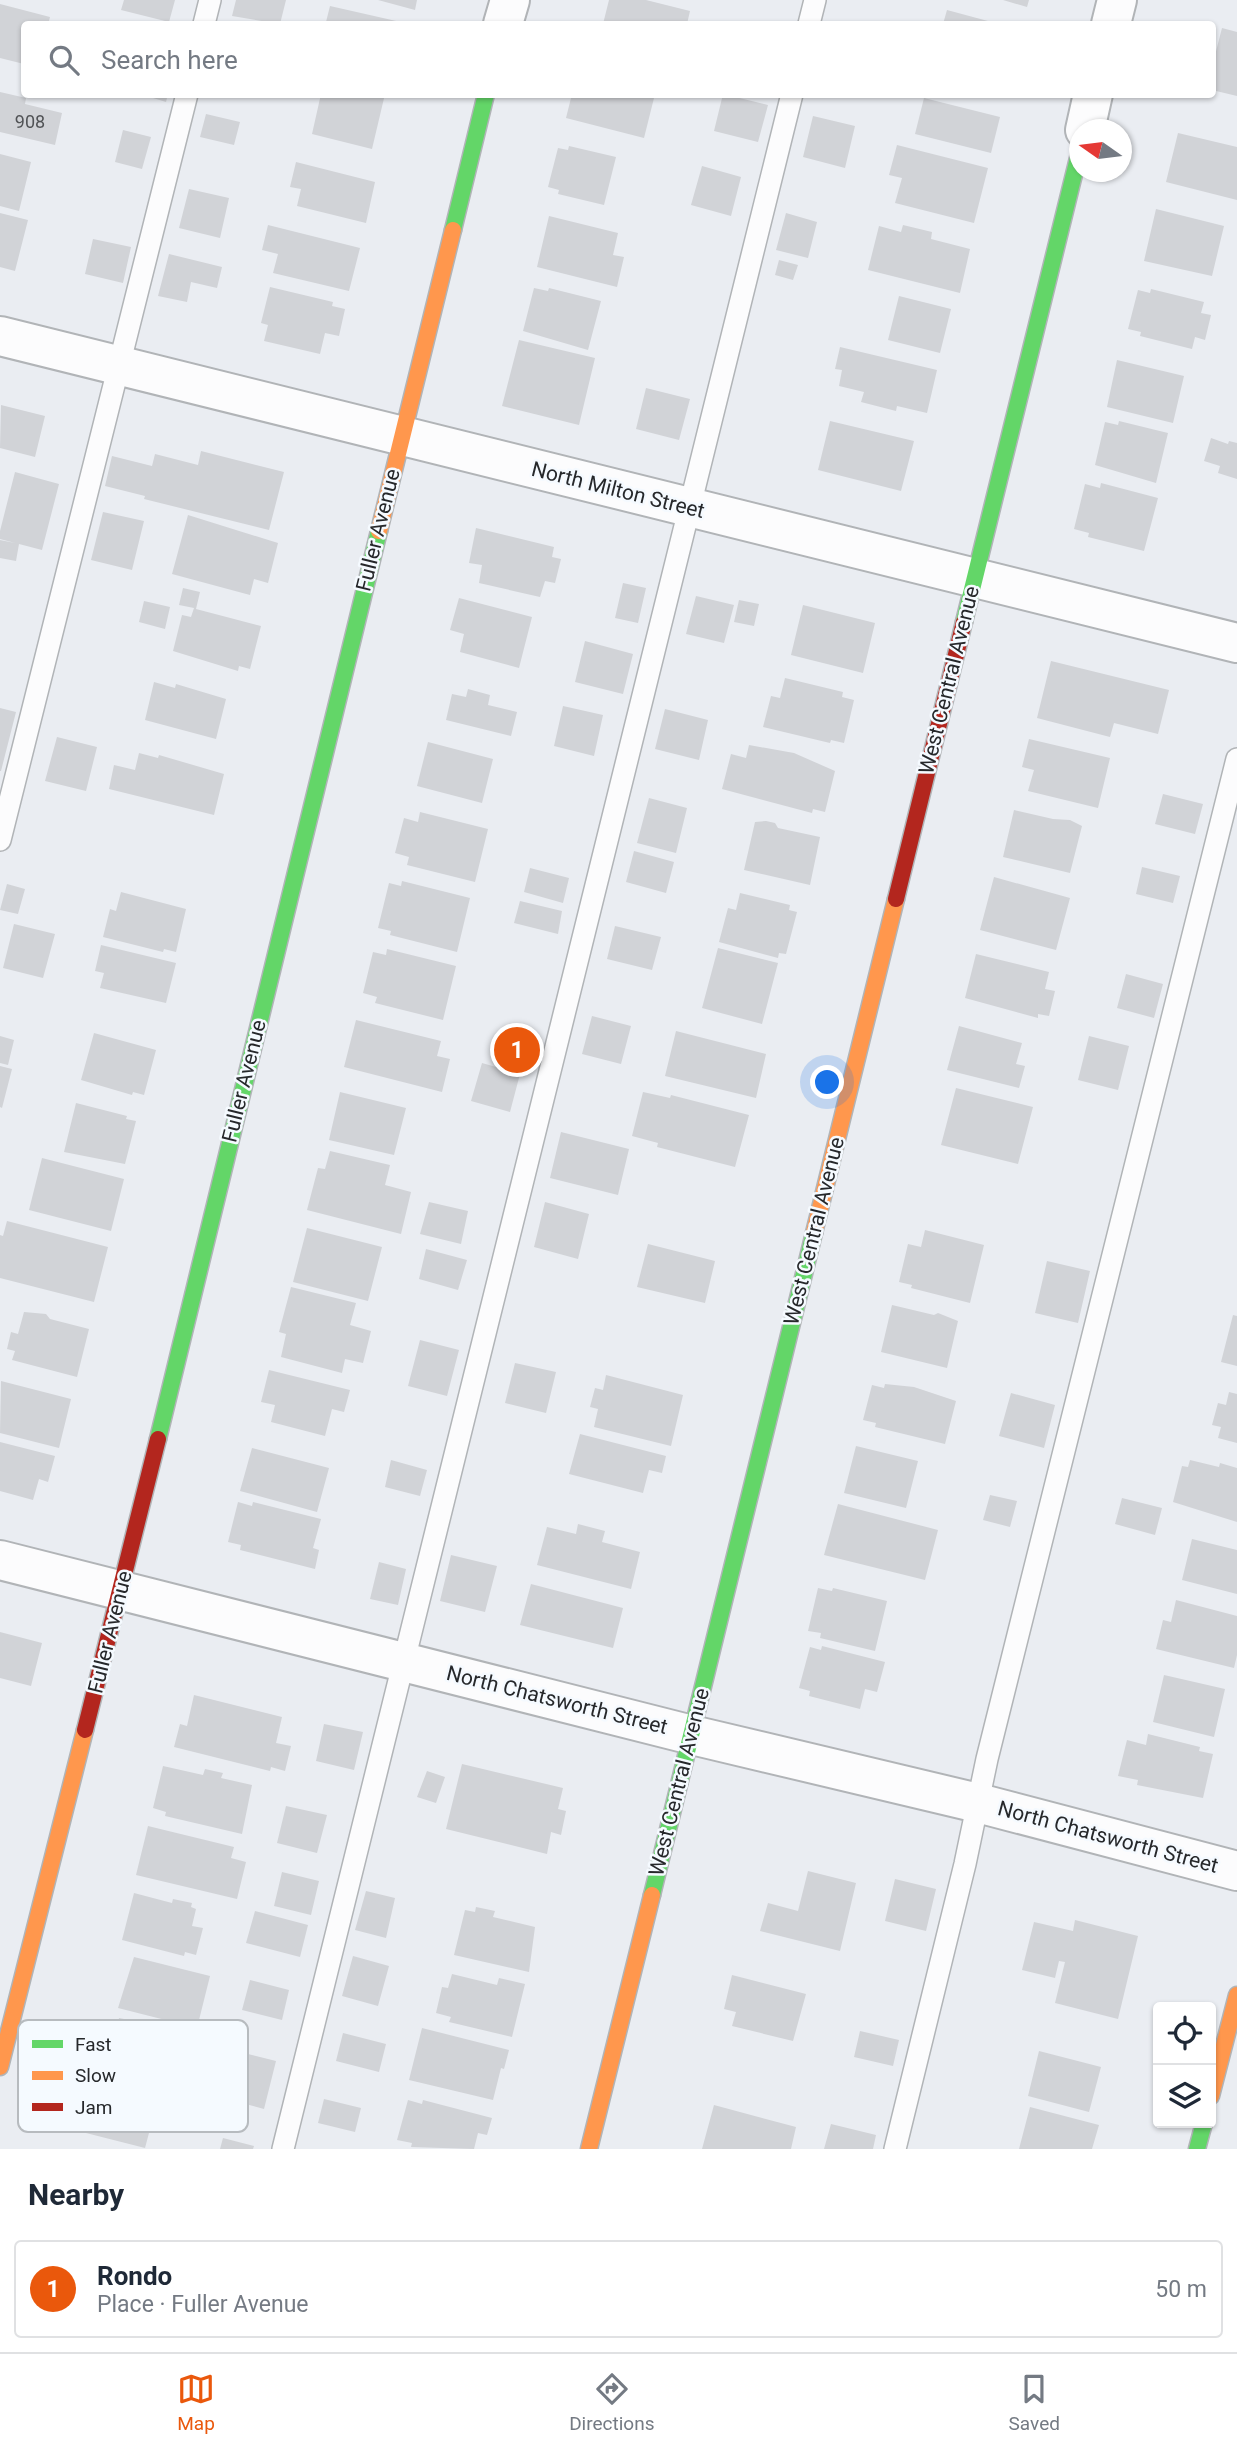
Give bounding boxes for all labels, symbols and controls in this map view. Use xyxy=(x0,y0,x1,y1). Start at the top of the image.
search box xyxy=(21,21,1216,98)
icon: search xyxy=(45,41,83,79)
text: Search here xyxy=(101,45,238,75)
house number: 908 xyxy=(15,111,45,132)
north arrow xyxy=(1069,119,1132,182)
street label: North Milton Street xyxy=(529,457,707,523)
street label: Fuller Avenue xyxy=(351,466,405,594)
street label: West Central Avenue xyxy=(914,584,984,776)
street label: Fuller Avenue xyxy=(217,1017,271,1145)
pin: 1 xyxy=(494,1024,540,1076)
your location xyxy=(810,1065,844,1099)
street label: West Central Avenue xyxy=(779,1135,849,1327)
street label: Fuller Avenue xyxy=(83,1568,137,1696)
street label: North Chatsworth Street xyxy=(444,1661,670,1739)
street label: West Central Avenue xyxy=(644,1686,714,1878)
street label: North Chatsworth Street xyxy=(995,1796,1221,1878)
map controls xyxy=(1153,2002,1216,2128)
button: locate xyxy=(1153,2002,1216,2065)
legend xyxy=(18,2020,248,2132)
text: Fast xyxy=(75,2033,112,2056)
text: Slow xyxy=(75,2064,116,2087)
button: layers xyxy=(1153,2065,1216,2128)
text: Jam xyxy=(75,2096,112,2119)
text: Nearby xyxy=(28,2177,124,2212)
text: Rondo xyxy=(97,2261,172,2291)
text: 1 xyxy=(46,2276,60,2303)
text: 50 m xyxy=(1155,2276,1207,2303)
text: Place · Fuller Avenue xyxy=(97,2291,309,2318)
tab: Map xyxy=(177,2370,215,2435)
tab: Directions xyxy=(569,2370,654,2435)
tab: Saved xyxy=(1009,2370,1060,2435)

